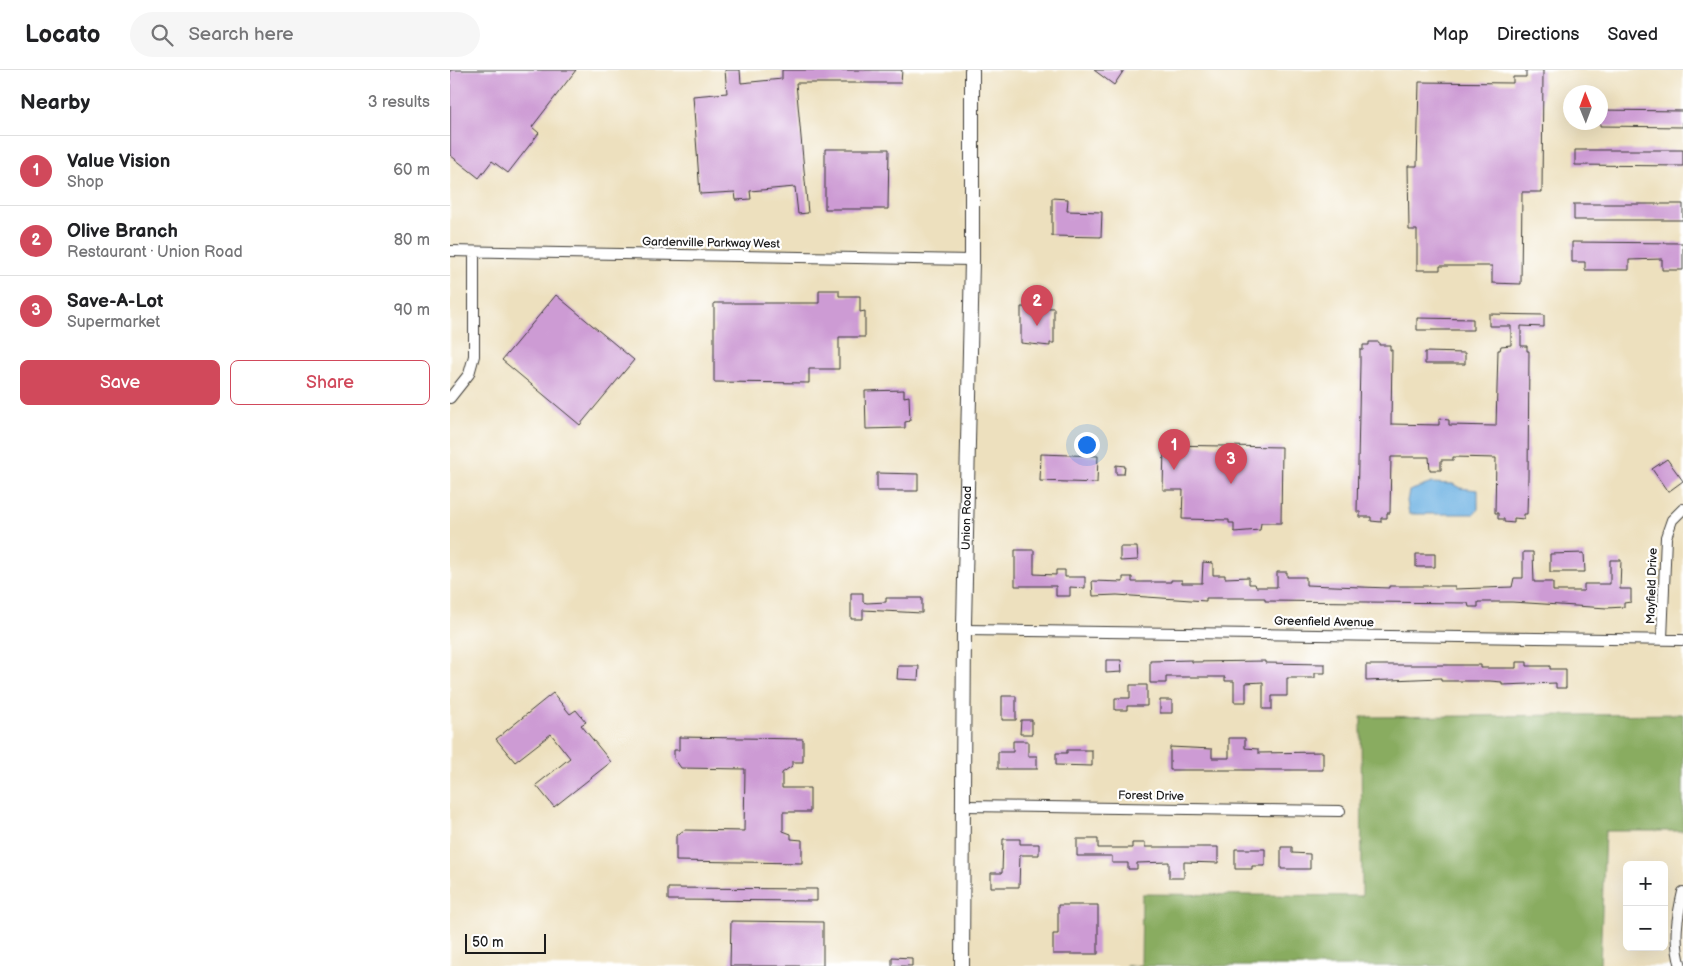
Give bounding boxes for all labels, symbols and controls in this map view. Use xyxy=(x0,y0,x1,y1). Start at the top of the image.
search box xyxy=(130,12,480,57)
text: Locato xyxy=(25,20,100,49)
icon: search xyxy=(148,21,176,49)
text: Search here xyxy=(188,23,294,46)
text: Map xyxy=(1433,24,1469,45)
text: Directions xyxy=(1497,24,1579,45)
text: Saved xyxy=(1607,24,1658,45)
north arrow xyxy=(1563,85,1608,130)
text: Nearby xyxy=(20,90,90,115)
text: 3 results xyxy=(368,93,430,112)
text: Value Vision xyxy=(67,150,170,173)
text: 1 xyxy=(33,161,39,180)
text: 60 m xyxy=(393,161,430,180)
text: Shop xyxy=(67,173,104,192)
text: Olive Branch xyxy=(67,220,178,243)
text: 2 xyxy=(31,231,41,250)
text: 80 m xyxy=(394,231,430,250)
street label: Gardenville Parkway West xyxy=(642,234,780,252)
text: Restaurant · Union Road xyxy=(67,243,243,262)
pin: 2 xyxy=(1021,285,1053,326)
text: Save-A-Lot xyxy=(67,290,163,313)
text: 3 xyxy=(31,301,41,320)
text: 90 m xyxy=(394,301,430,320)
text: Supermarket xyxy=(67,313,160,332)
button: Save xyxy=(20,360,220,405)
button: Share xyxy=(230,360,430,405)
pin: 1 xyxy=(1158,429,1190,470)
your location xyxy=(1074,432,1100,458)
pin: 3 xyxy=(1215,443,1247,484)
street label: Union Road xyxy=(958,486,975,550)
street label: Mayfield Drive xyxy=(1643,548,1661,624)
street label: Greenfield Avenue xyxy=(1274,614,1374,630)
street label: Forest Drive xyxy=(1118,788,1184,804)
map controls xyxy=(1623,861,1668,951)
button: + xyxy=(1623,861,1668,906)
button: − xyxy=(1623,906,1668,951)
scale bar xyxy=(465,931,546,954)
text: 50 m xyxy=(472,934,504,951)

